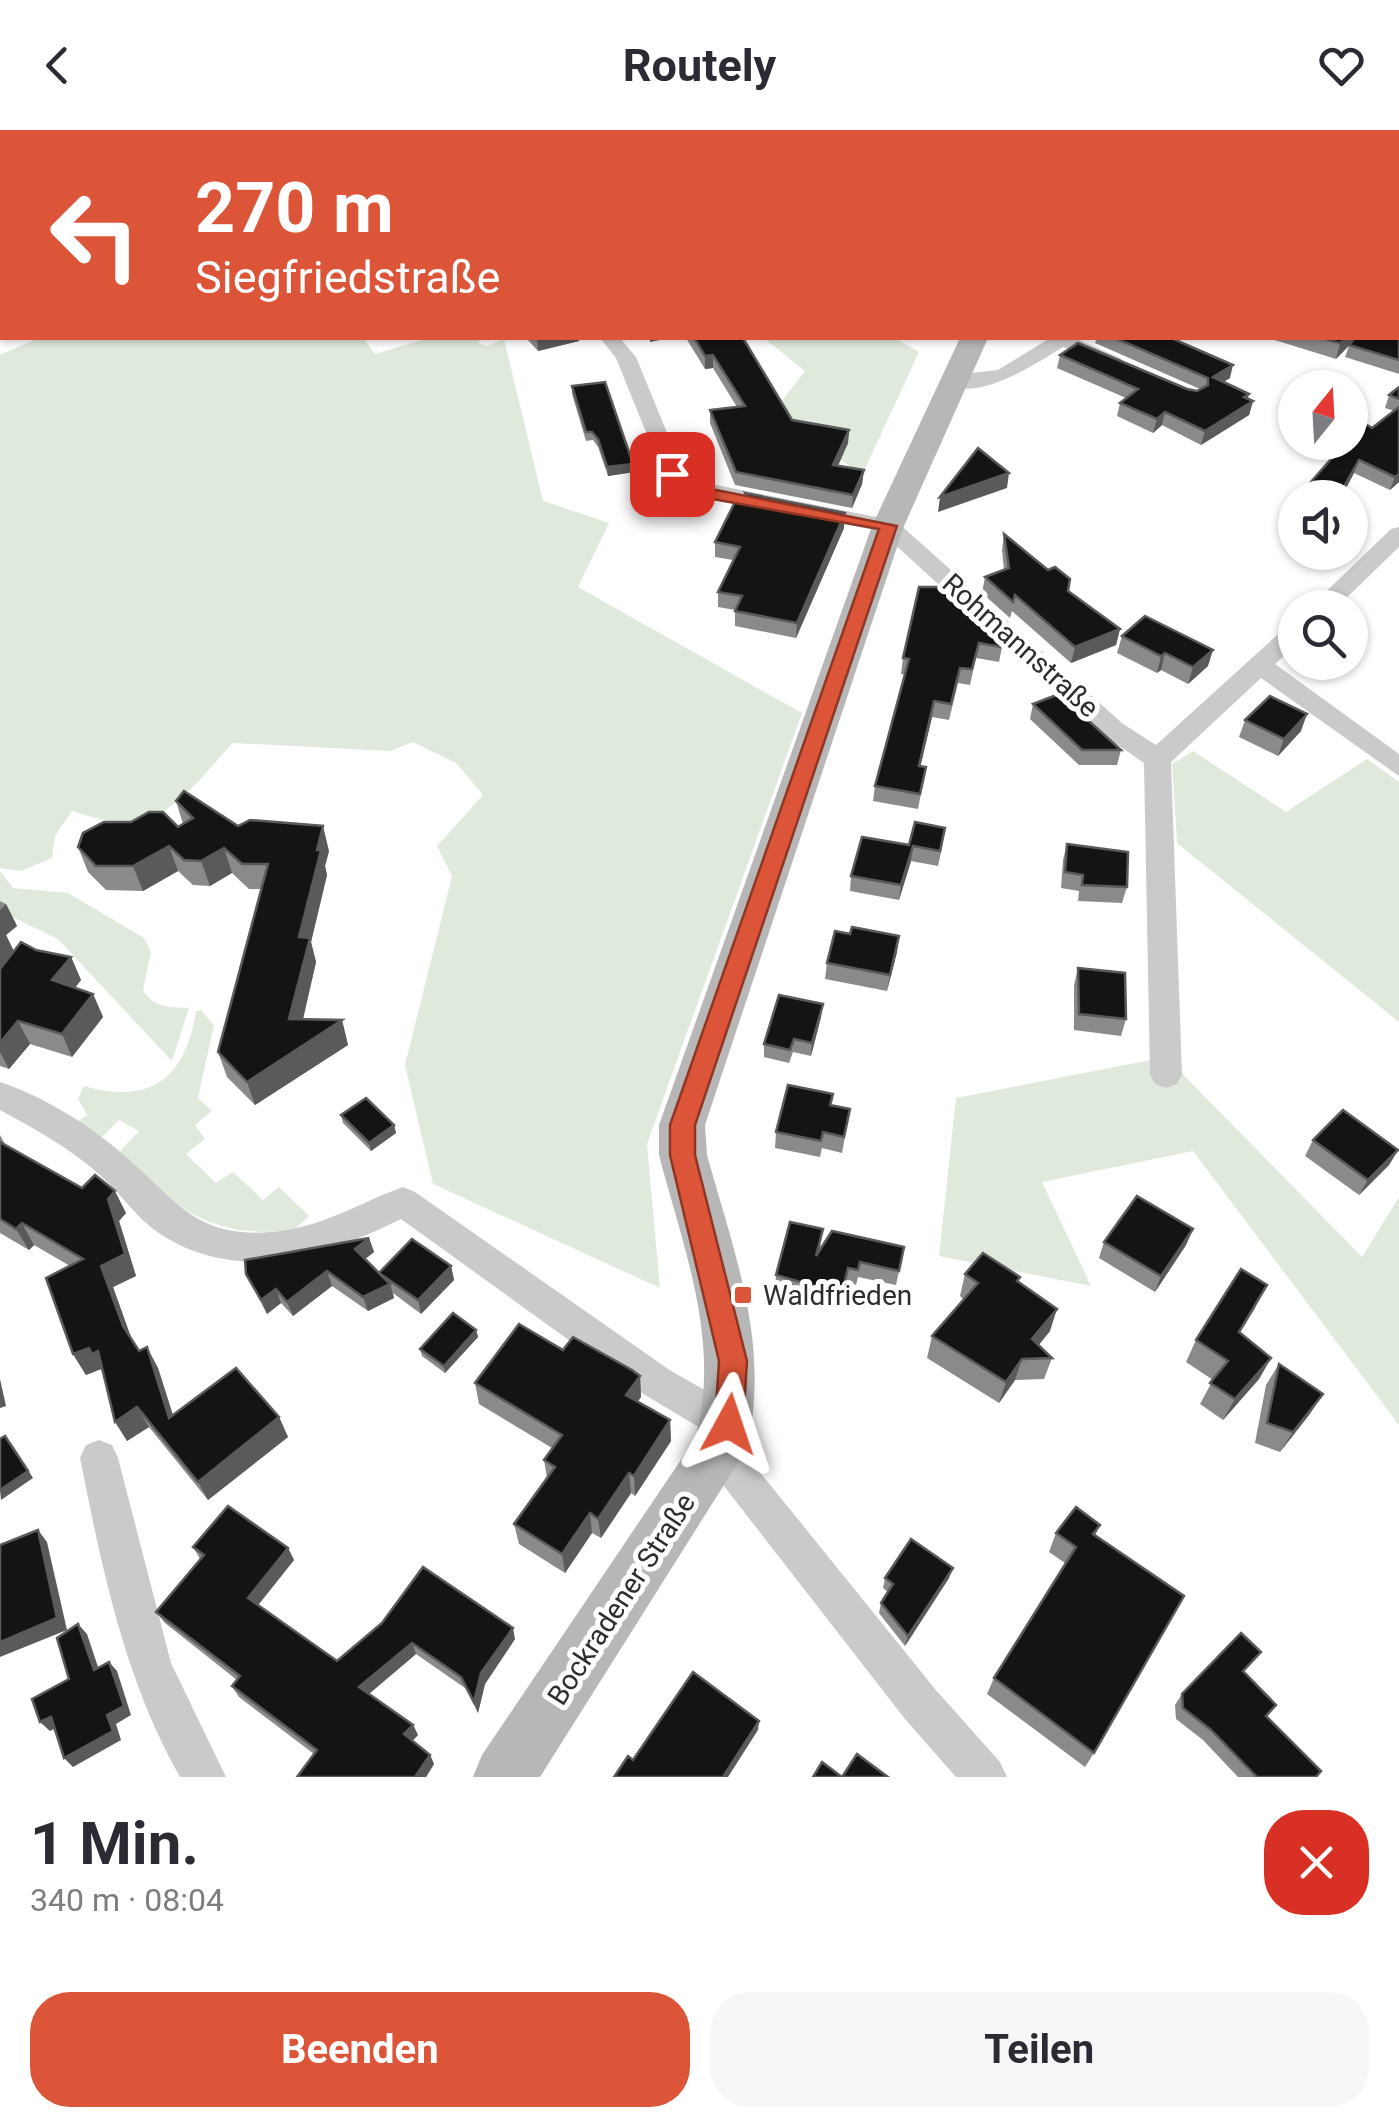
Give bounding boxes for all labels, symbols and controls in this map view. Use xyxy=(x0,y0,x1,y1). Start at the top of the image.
icon: back xyxy=(30,38,85,93)
icon: heart xyxy=(1314,38,1369,93)
text: Routely xyxy=(623,39,776,92)
text: 270 m xyxy=(195,167,394,249)
icon: left xyxy=(30,170,160,300)
text: Siegfriedstraße xyxy=(195,251,500,304)
north arrow xyxy=(1278,370,1368,460)
map controls xyxy=(1278,370,1368,680)
pin xyxy=(630,432,715,517)
icon: arrive xyxy=(645,447,700,502)
button: sound xyxy=(1278,480,1368,570)
street label: Rohmannstraße xyxy=(936,567,1106,724)
button: search xyxy=(1278,590,1368,680)
place label: Waldfrieden xyxy=(763,1279,912,1312)
marker: Waldfrieden xyxy=(732,1284,754,1306)
position arrow xyxy=(677,1372,781,1476)
street label: Bockradener Straße xyxy=(541,1487,702,1711)
text: 1 Min. xyxy=(30,1808,199,1879)
button: close xyxy=(1264,1810,1369,1915)
text: 340 m · 08:04 xyxy=(30,1881,224,1919)
button: Beenden xyxy=(30,1992,690,2107)
button: Teilen xyxy=(710,1992,1369,2107)

